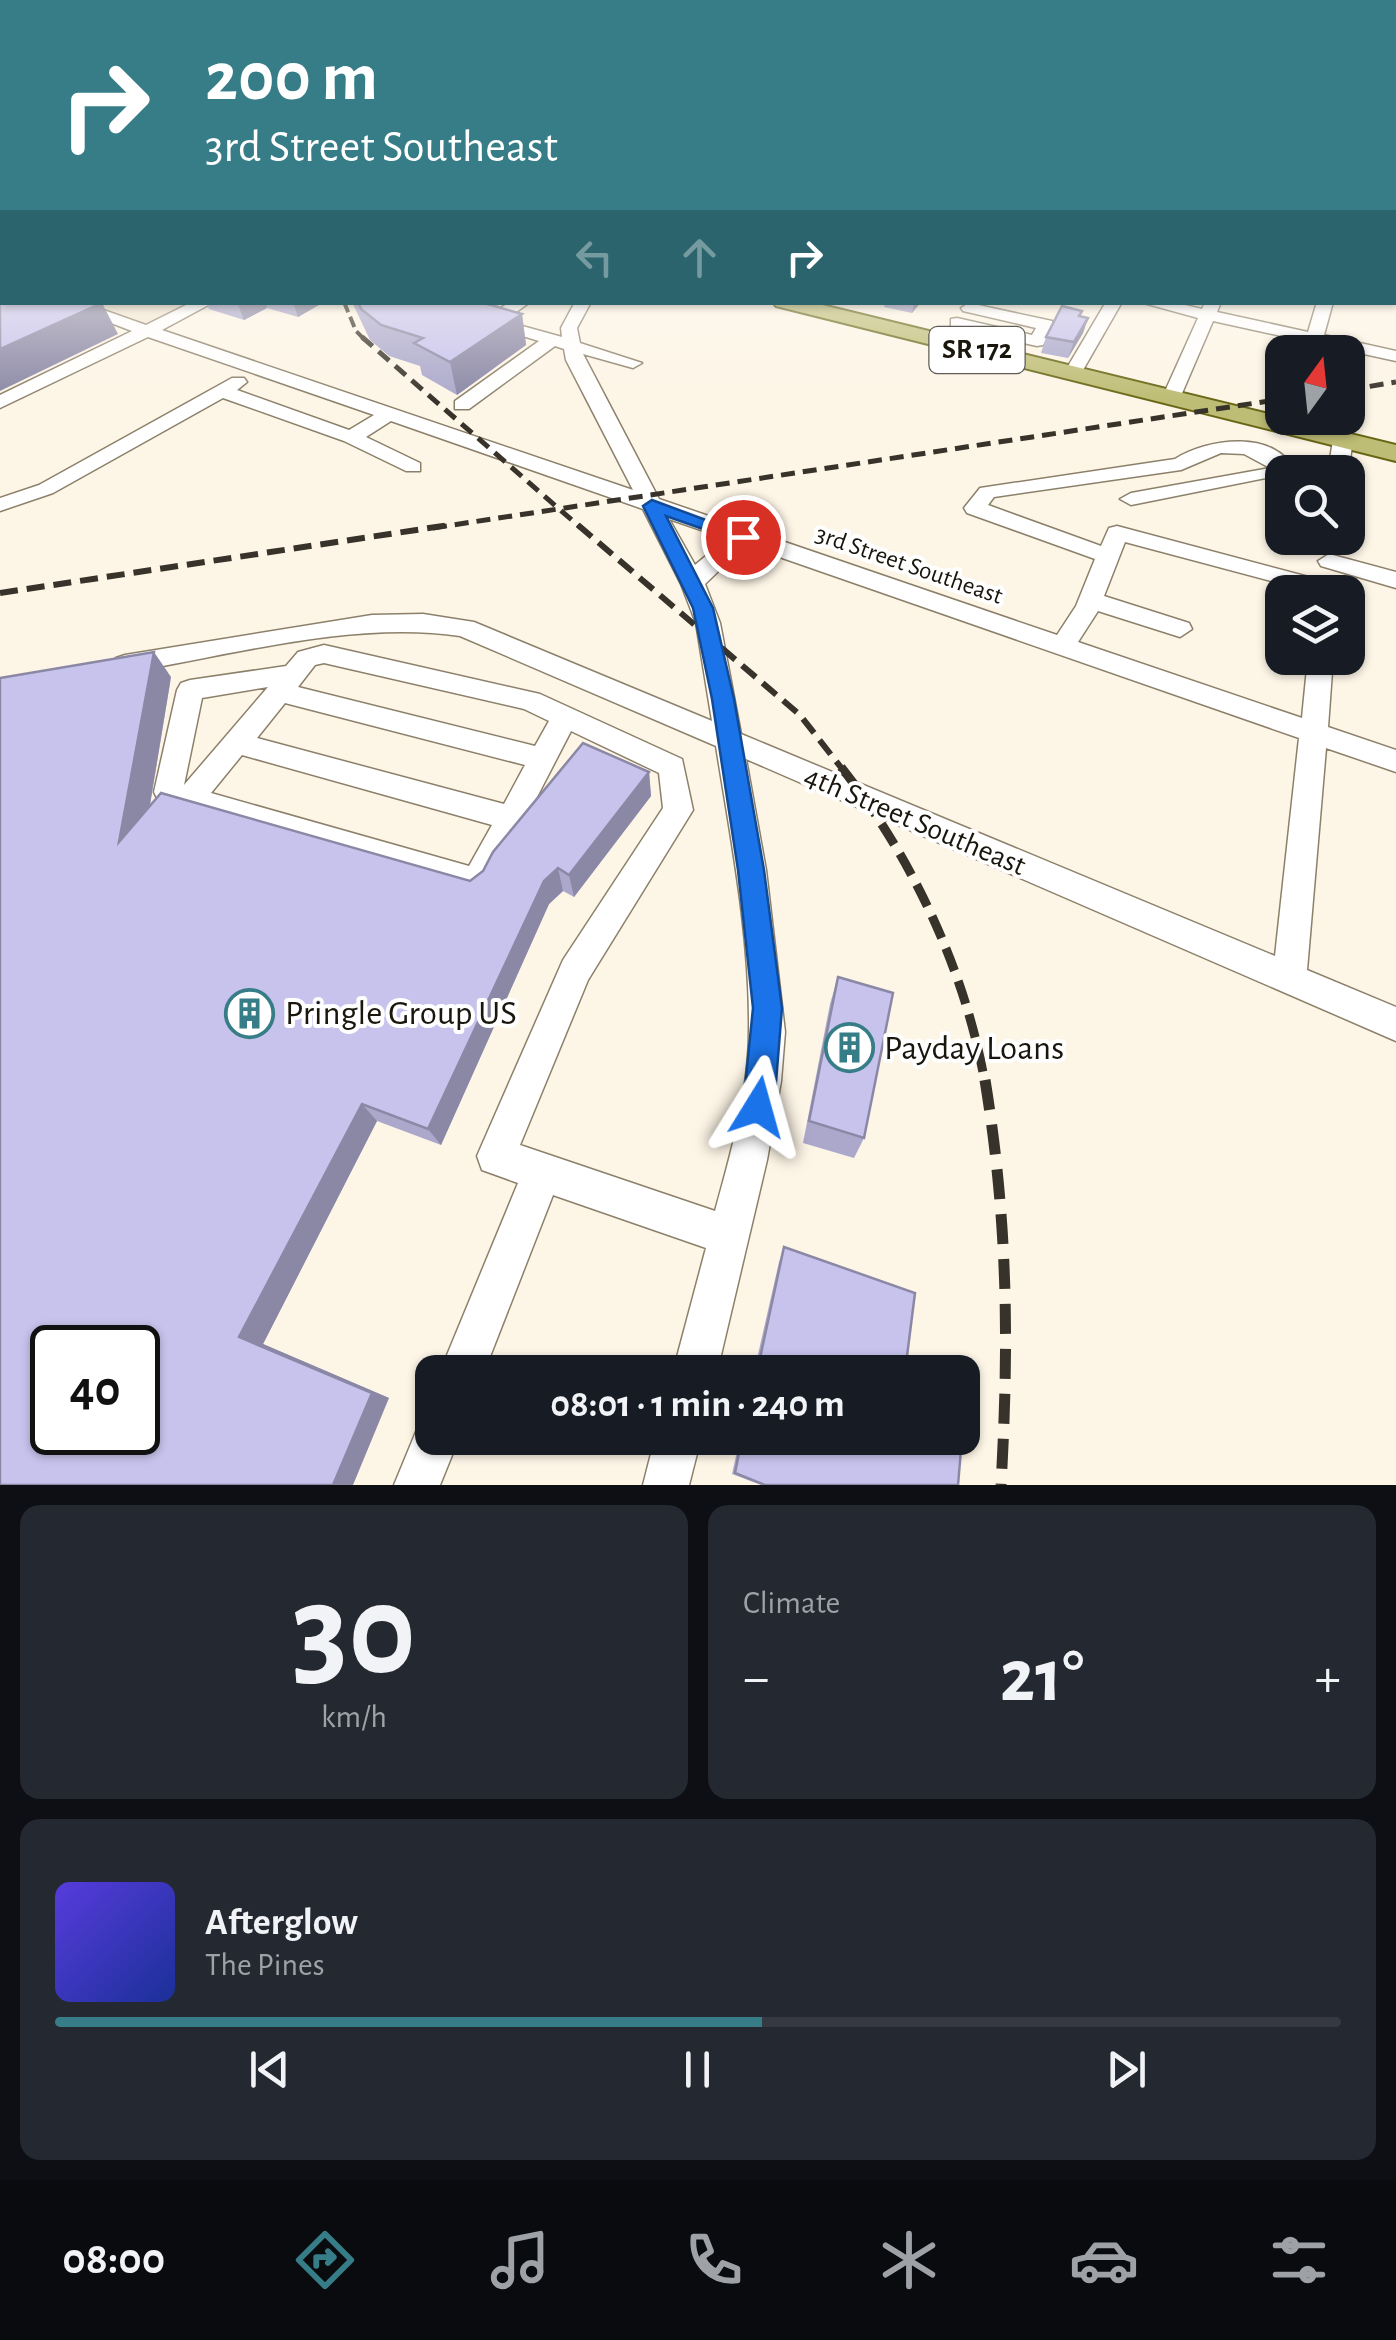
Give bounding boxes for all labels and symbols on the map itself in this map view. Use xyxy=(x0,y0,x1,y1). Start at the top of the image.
road number: SR 172 xyxy=(930,327,1024,373)
north arrow xyxy=(1265,335,1365,435)
pin xyxy=(701,495,786,580)
street label: 3rd Street Southeast xyxy=(812,521,1006,609)
street label: 4th Street Southeast xyxy=(800,761,1030,881)
building icon: Pringle Group US xyxy=(224,987,276,1039)
place label: Pringle Group US xyxy=(285,996,517,1031)
building icon: Payday Loans xyxy=(823,1022,875,1074)
place label: Payday Loans xyxy=(884,1031,1064,1066)
position arrow xyxy=(706,1055,810,1159)
speed limit sign: 40 xyxy=(30,1325,160,1455)

